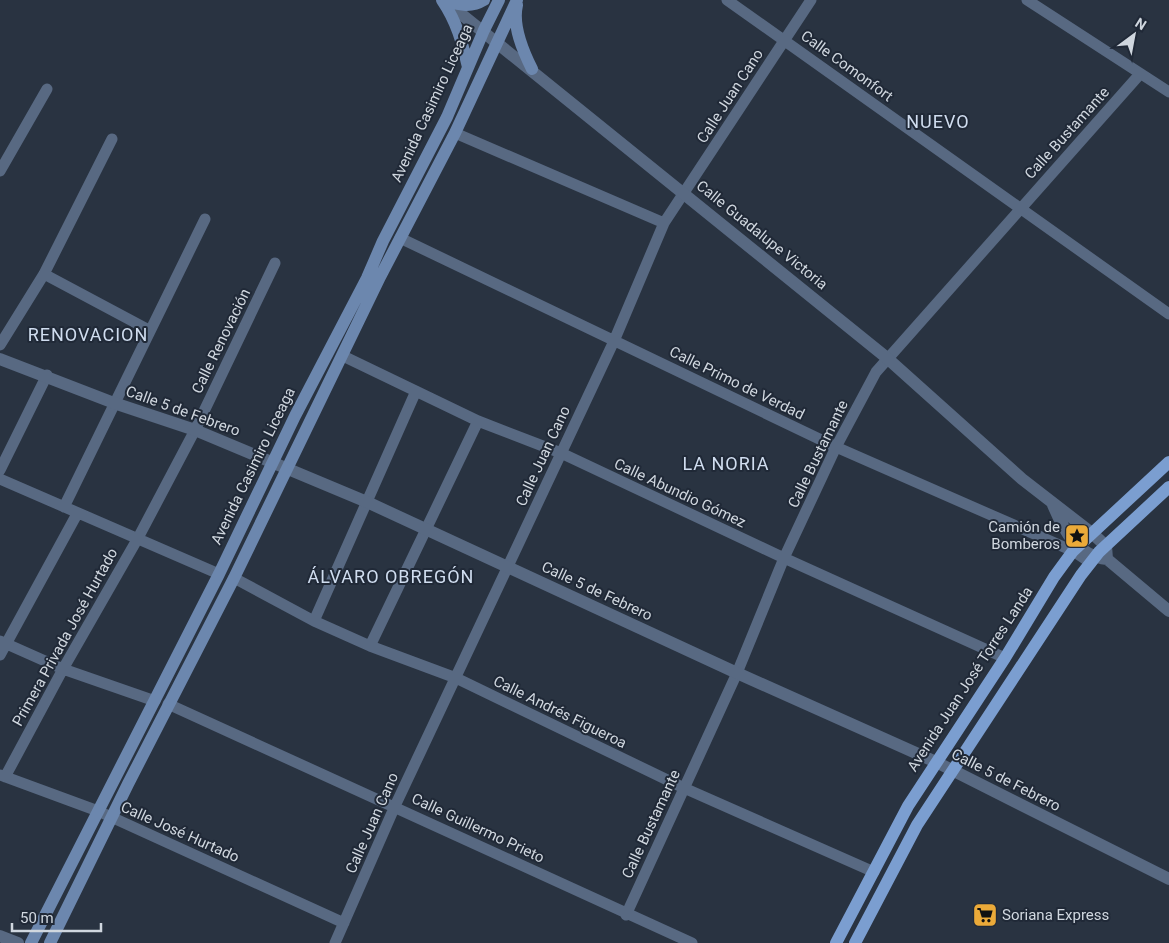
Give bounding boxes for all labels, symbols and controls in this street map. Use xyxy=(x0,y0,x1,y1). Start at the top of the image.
north arrow xyxy=(1109,10,1159,60)
text: N xyxy=(1132,15,1149,33)
street label: Avenida Casimiro Liceaga xyxy=(387,21,477,185)
street label: Calle Comonfort xyxy=(797,27,897,105)
street label: Calle Juan Cano xyxy=(693,46,767,146)
street label: Calle Bustamante xyxy=(1021,83,1113,183)
district label: NUEVO xyxy=(906,111,970,132)
street label: Calle Guadalupe Victoria xyxy=(693,177,831,293)
street label: Calle Renovación xyxy=(188,286,254,396)
district label: RENOVACION xyxy=(28,324,148,345)
street label: Calle Primo de Verdad xyxy=(667,343,807,423)
street label: Calle 5 de Febrero xyxy=(123,382,243,440)
street label: Avenida Casimiro Liceaga xyxy=(207,385,299,547)
street label: Calle Bustamante xyxy=(784,397,852,511)
street label: Calle Juan Cano xyxy=(512,403,574,509)
district label: LA NORIA xyxy=(682,453,770,474)
street label: Calle Abundio Gómez xyxy=(611,455,749,531)
place label: Camión de Bomberos xyxy=(988,518,1060,553)
place icon: Camión de Bomberos xyxy=(1064,523,1090,549)
street label: Primera Privada José Hurtado xyxy=(9,545,121,729)
street label: Calle 5 de Febrero xyxy=(539,557,655,625)
district label: ÁLVARO OBREGÓN xyxy=(308,566,474,587)
street label: Avenida Juan José Torres Landa xyxy=(903,583,1037,775)
street label: Calle Andrés Figueroa xyxy=(490,672,630,752)
street label: Calle 5 de Febrero xyxy=(948,745,1064,815)
street label: Calle Bustamante xyxy=(618,767,684,881)
street label: Calle Juan Cano xyxy=(342,770,402,876)
street label: Calle Guillermo Prieto xyxy=(409,789,547,867)
street label: Calle José Hurtado xyxy=(118,798,242,866)
scale bar xyxy=(12,900,101,932)
supermarket icon: Soriana Express xyxy=(972,902,998,928)
place label: Soriana Express xyxy=(1002,906,1109,924)
text: 50 m xyxy=(20,909,54,927)

